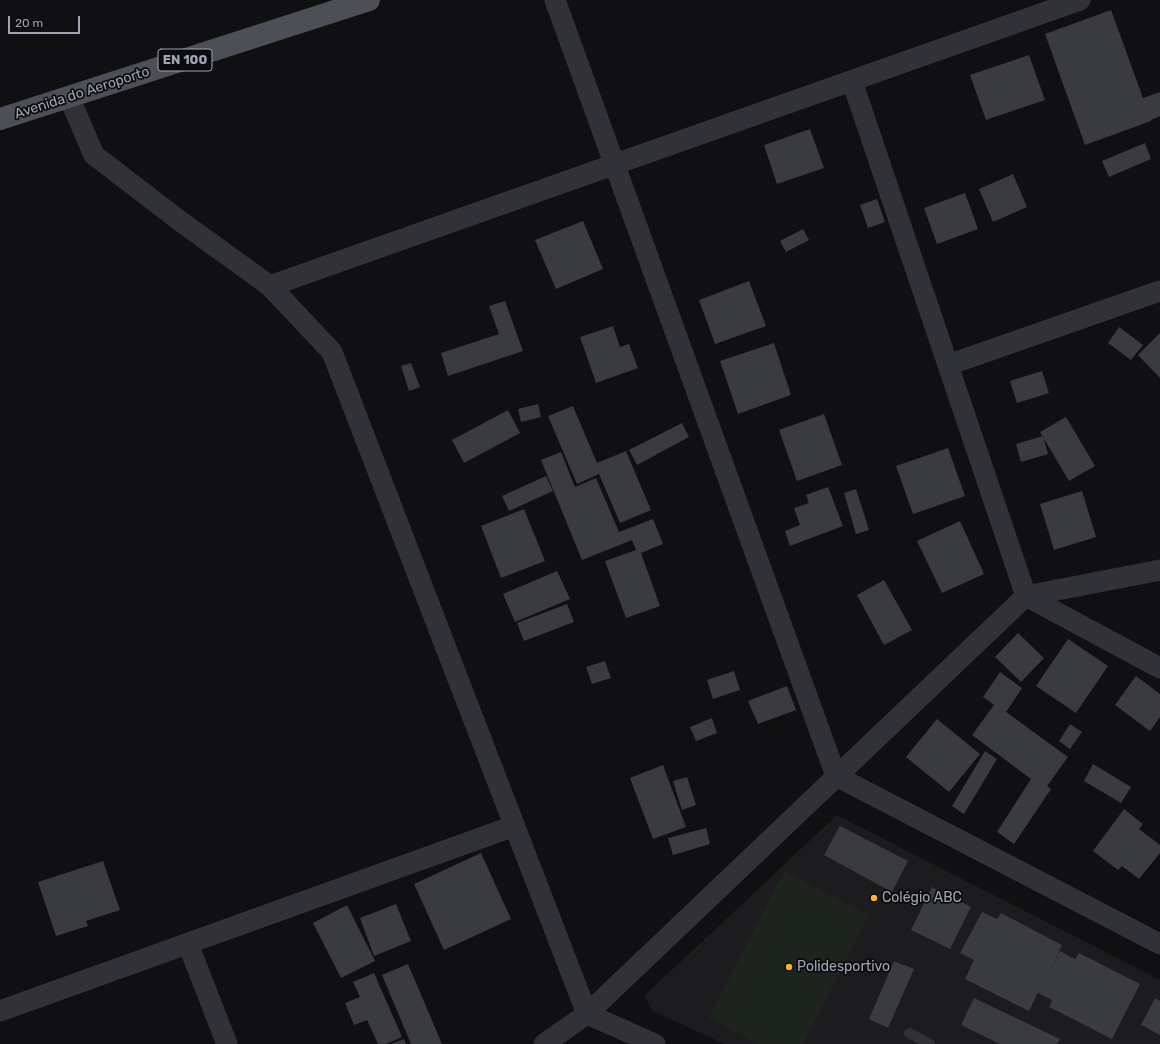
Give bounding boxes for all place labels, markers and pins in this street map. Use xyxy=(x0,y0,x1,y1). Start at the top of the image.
place label: Colégio ABC xyxy=(882,890,962,906)
marker: Colégio ABC xyxy=(869,893,879,903)
place label: Polidesportivo xyxy=(797,959,890,975)
marker: Polidesportivo xyxy=(784,962,794,972)

